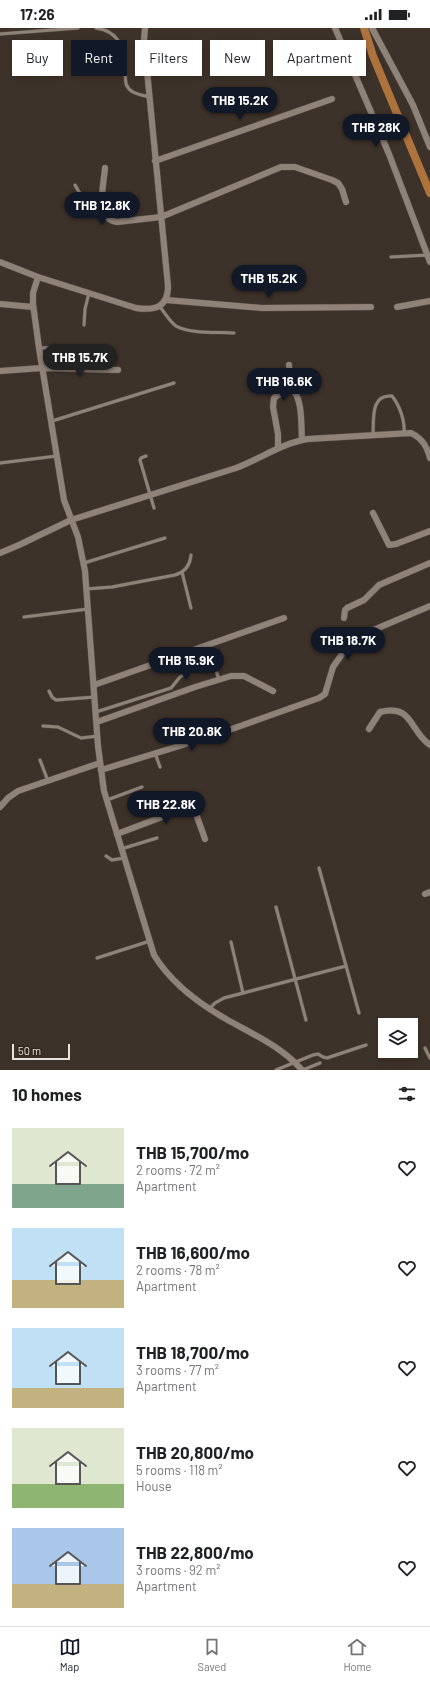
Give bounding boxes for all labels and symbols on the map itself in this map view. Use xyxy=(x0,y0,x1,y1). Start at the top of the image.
pin: THB 15.2K xyxy=(194,87,286,121)
pin: THB 28K xyxy=(339,114,413,148)
pin: THB 12.8K xyxy=(56,192,148,226)
pin: THB 15.2K xyxy=(223,265,315,299)
pin: THB 15.7K xyxy=(34,344,126,378)
pin: THB 16.6K xyxy=(238,368,330,402)
pin: THB 18.7K xyxy=(302,627,394,661)
pin: THB 15.9K xyxy=(140,647,232,681)
pin: THB 20.8K xyxy=(146,718,238,752)
pin: THB 22.8K xyxy=(120,791,212,825)
scale bar xyxy=(12,1042,70,1061)

